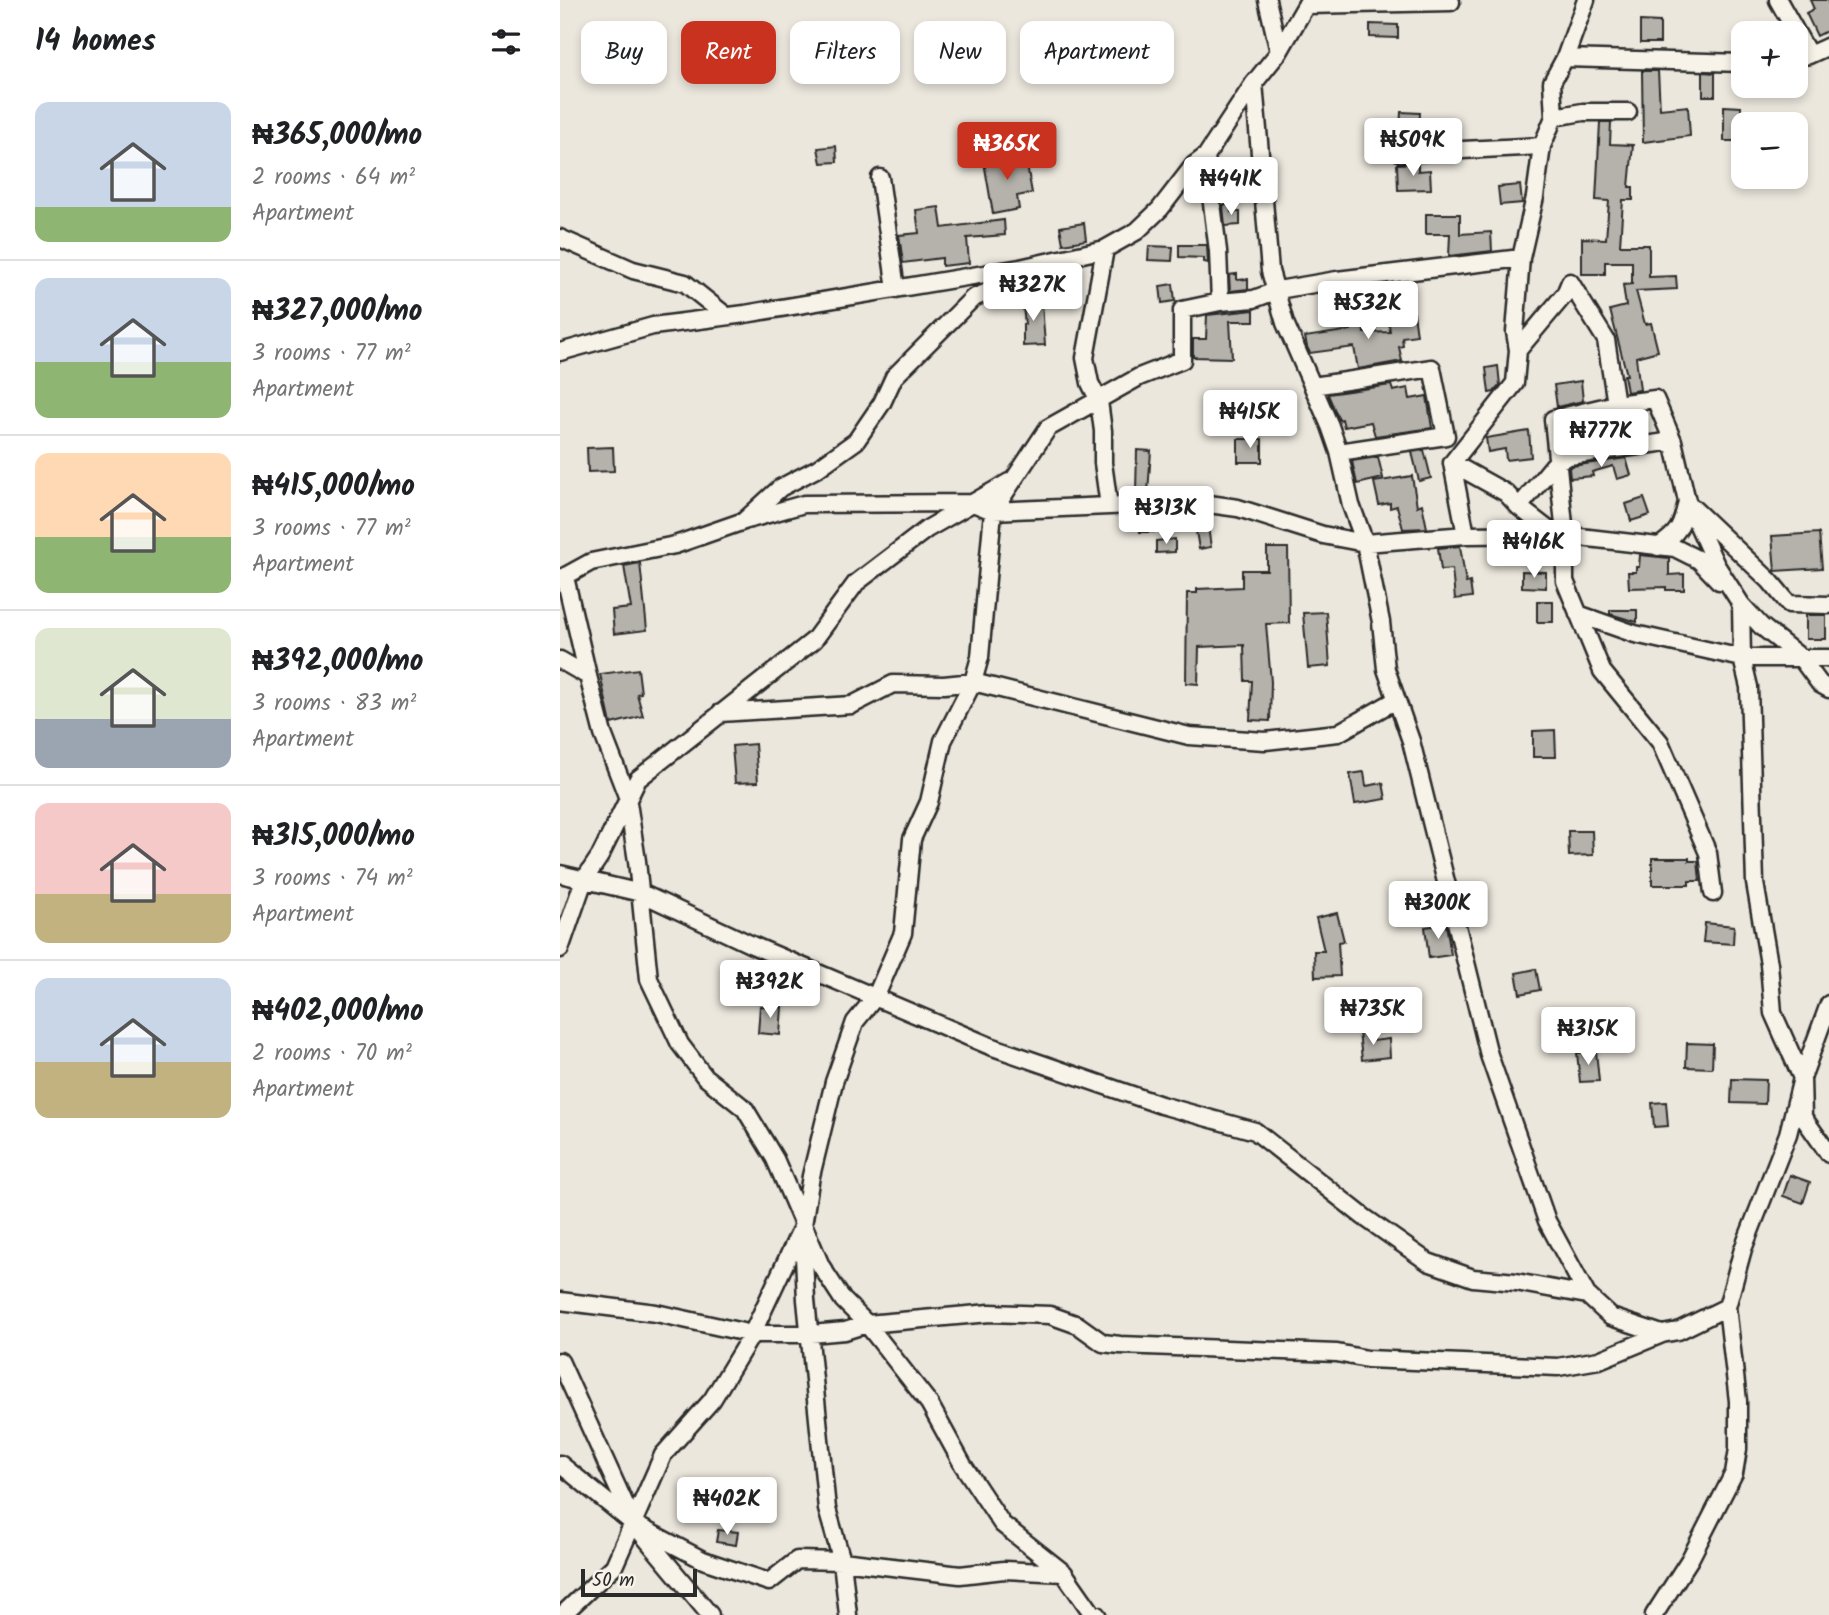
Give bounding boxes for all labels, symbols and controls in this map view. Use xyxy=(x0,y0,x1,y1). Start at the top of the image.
text: 14 homes xyxy=(35,18,156,66)
chip: Buy xyxy=(581,21,667,84)
chip: Rent xyxy=(681,21,776,84)
chip: Filters xyxy=(790,21,900,84)
chip: New xyxy=(914,21,1006,84)
chip: Apartment xyxy=(1020,21,1174,84)
map controls xyxy=(1731,21,1808,189)
button: + xyxy=(1731,21,1808,98)
icon: filters xyxy=(487,23,525,61)
text: ₦365,000/mo xyxy=(252,112,422,160)
button: − xyxy=(1731,112,1808,189)
pin: ₦509K xyxy=(1364,118,1462,178)
pin: ₦365K xyxy=(958,122,1056,182)
text: ₦509K xyxy=(1380,123,1446,159)
text: ₦365K xyxy=(973,127,1041,163)
icon: home xyxy=(91,130,175,214)
pin: ₦441K xyxy=(1182,158,1280,217)
text: 2 rooms · 64 m² xyxy=(252,160,415,196)
text: ₦441K xyxy=(1200,162,1262,198)
text: Apartment xyxy=(252,196,354,232)
pin: ₦327K xyxy=(984,264,1082,323)
text: ₦327K xyxy=(999,268,1067,304)
pin: ₦532K xyxy=(1319,282,1417,341)
text: ₦532K xyxy=(1334,286,1402,322)
text: ₦327,000/mo xyxy=(252,288,422,336)
icon: home xyxy=(91,306,175,390)
text: 3 rooms · 77 m² xyxy=(252,336,411,372)
text: Apartment xyxy=(252,372,354,408)
pin: ₦415K xyxy=(1201,391,1299,450)
text: ₦415K xyxy=(1219,395,1281,431)
pin: ₦777K xyxy=(1552,410,1650,469)
text: ₦777K xyxy=(1569,414,1633,450)
text: ₦415,000/mo xyxy=(252,463,415,511)
icon: home xyxy=(91,481,175,565)
pin: ₦313K xyxy=(1117,486,1215,546)
text: ₦313K xyxy=(1135,491,1197,527)
text: 3 rooms · 77 m² xyxy=(252,511,411,547)
pin: ₦416K xyxy=(1485,520,1583,580)
text: ₦416K xyxy=(1503,525,1565,561)
text: Apartment xyxy=(252,547,354,583)
text: ₦392,000/mo xyxy=(252,638,424,686)
icon: home xyxy=(91,656,175,740)
text: 3 rooms · 83 m² xyxy=(252,686,416,722)
text: Apartment xyxy=(252,722,354,758)
text: ₦315,000/mo xyxy=(252,813,415,861)
icon: home xyxy=(91,831,175,915)
text: 3 rooms · 74 m² xyxy=(252,861,413,897)
pin: ₦300K xyxy=(1389,881,1487,941)
text: ₦300K xyxy=(1405,886,1471,922)
text: Apartment xyxy=(252,897,354,933)
pin: ₦392K xyxy=(721,960,819,1020)
text: ₦392K xyxy=(736,965,804,1001)
text: ₦402,000/mo xyxy=(252,988,424,1036)
pin: ₦735K xyxy=(1324,988,1422,1047)
text: ₦735K xyxy=(1340,992,1406,1028)
icon: home xyxy=(91,1006,175,1090)
pin: ₦315K xyxy=(1539,1007,1637,1067)
text: ₦315K xyxy=(1557,1012,1619,1048)
text: 2 rooms · 70 m² xyxy=(252,1036,412,1072)
text: Apartment xyxy=(252,1072,354,1108)
pin: ₦402K xyxy=(678,1478,776,1537)
text: ₦402K xyxy=(693,1482,761,1518)
scale bar xyxy=(581,1566,696,1598)
text: 50 m xyxy=(592,1566,634,1596)

